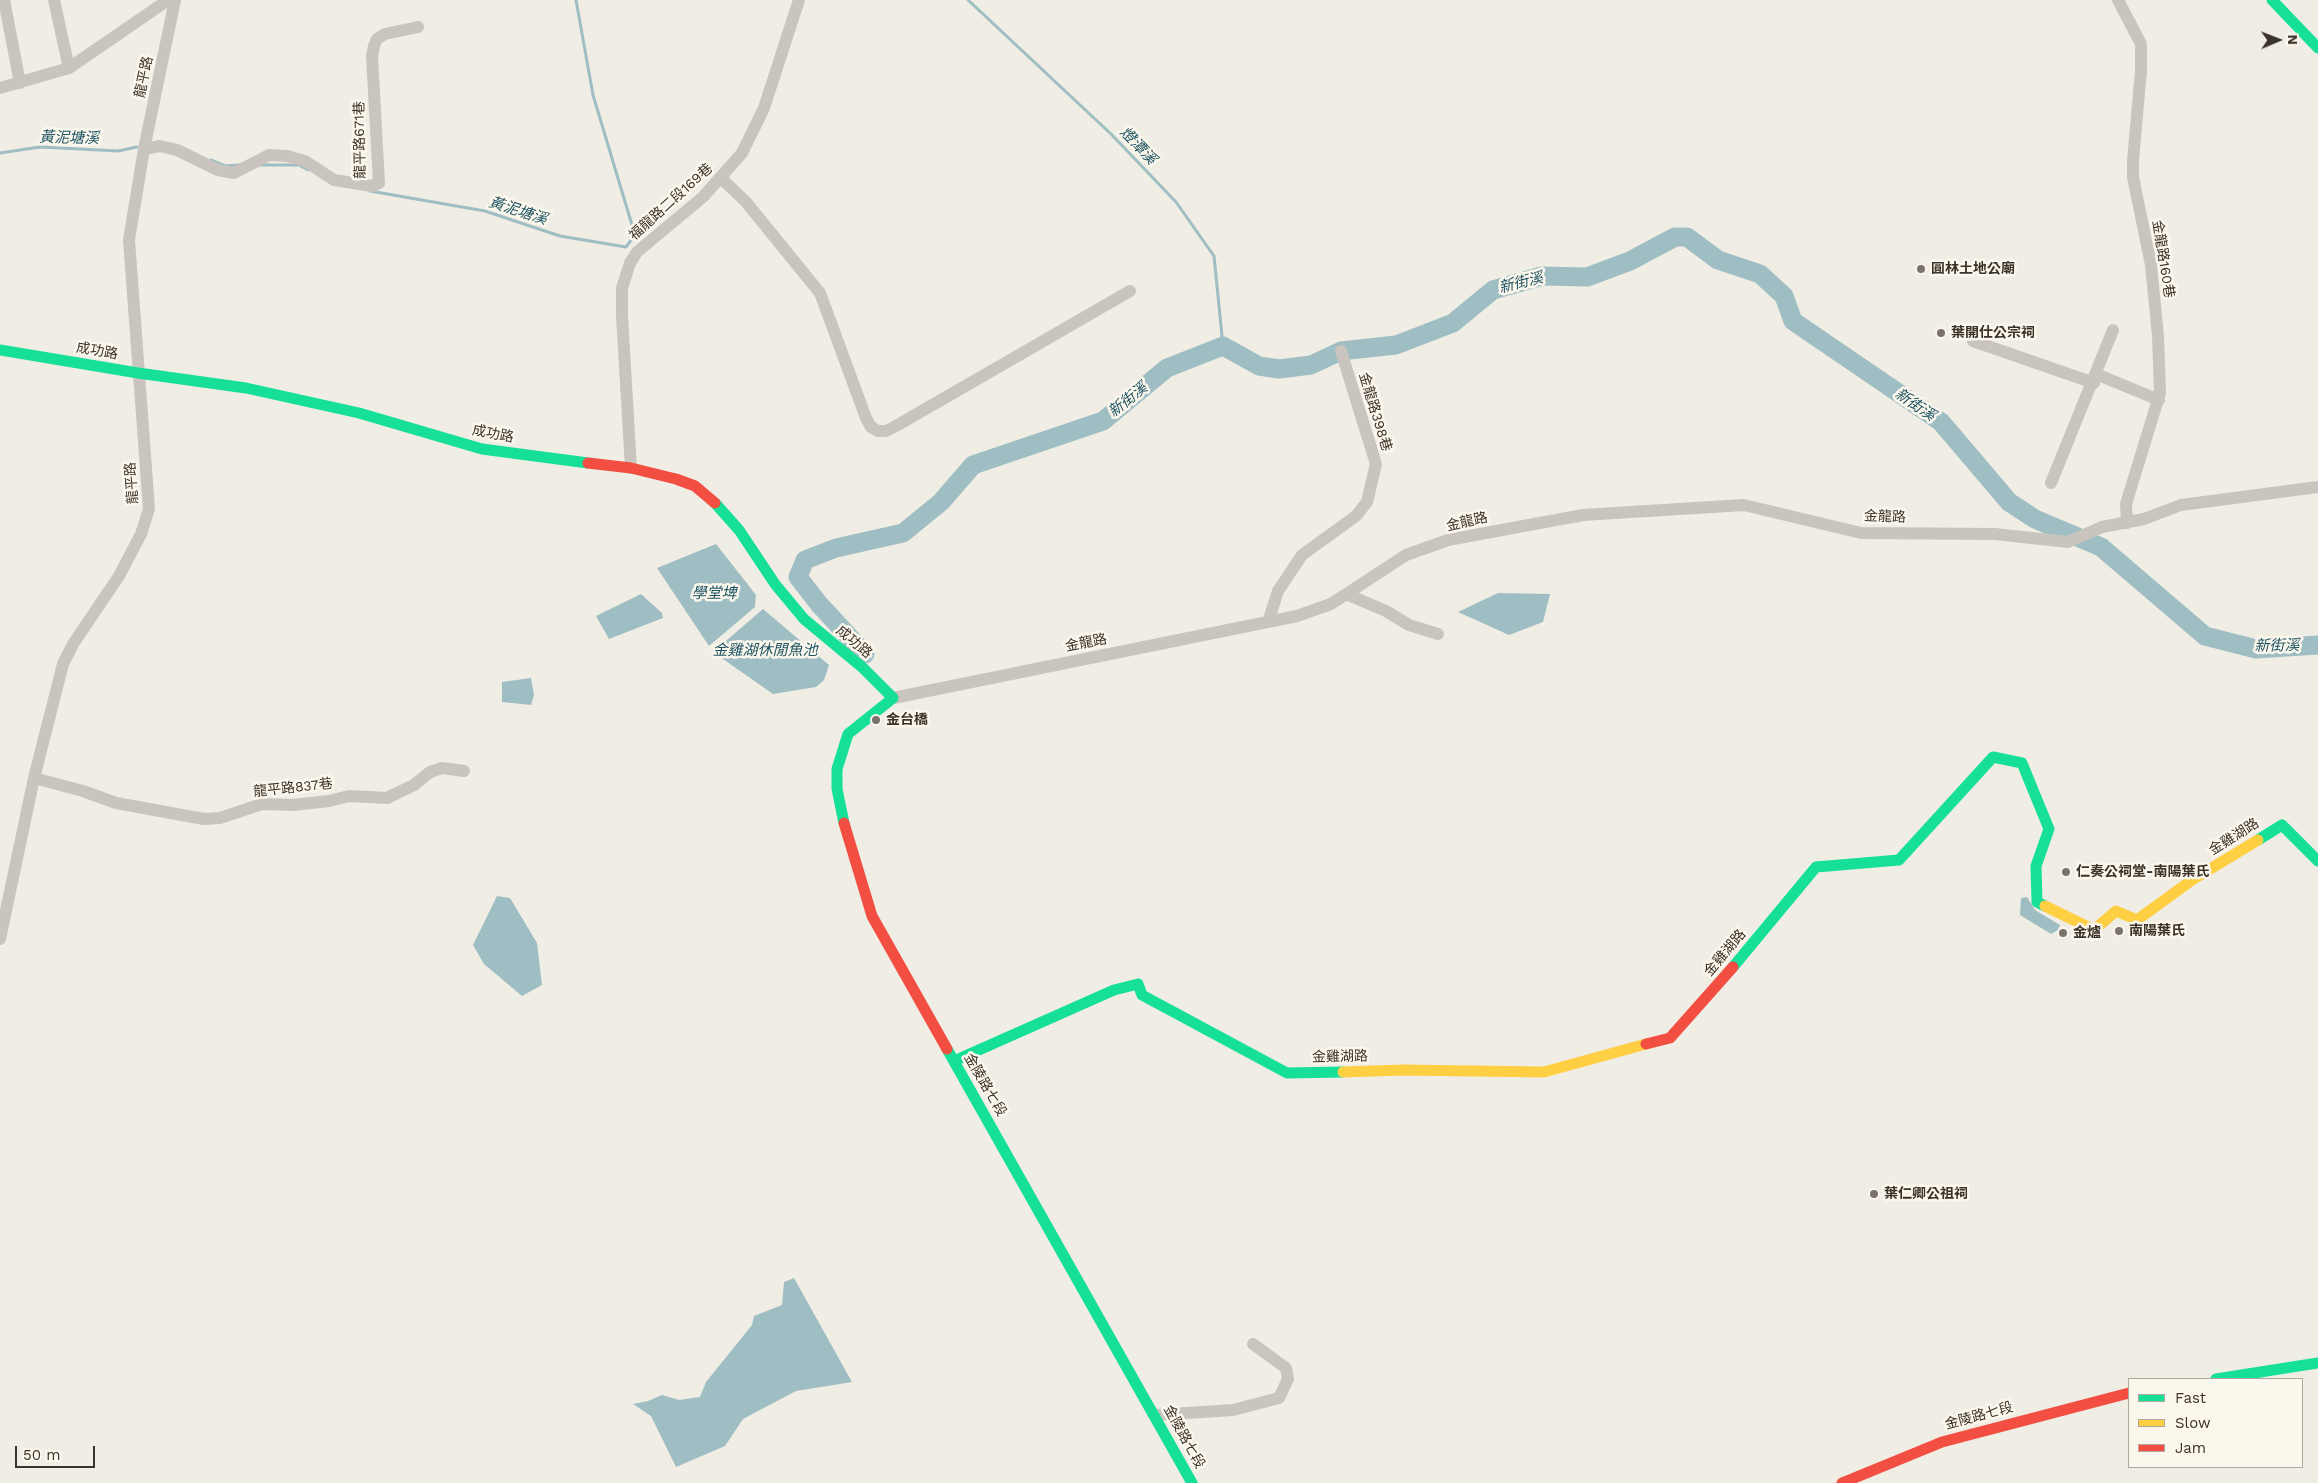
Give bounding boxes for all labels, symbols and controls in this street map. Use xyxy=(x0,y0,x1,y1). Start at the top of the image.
north arrow xyxy=(2253,15,2303,65)
text: N xyxy=(2285,34,2301,45)
street label: 龍平路 xyxy=(131,55,157,99)
street label: 龍平路671巷 xyxy=(351,101,369,179)
water label: 燈潭溪 xyxy=(1116,124,1160,168)
water label: 黃泥塘溪 xyxy=(39,128,99,148)
street label: 福龍路二段169巷 xyxy=(626,160,716,244)
water label: 黃泥塘溪 xyxy=(487,193,549,229)
street label: 金龍路160巷 xyxy=(2149,219,2177,299)
place label: 圓林土地公廟 xyxy=(1931,261,2015,277)
marker: 圓林土地公廟 xyxy=(1915,263,1927,275)
water label: 新街溪 xyxy=(1497,269,1545,297)
place label: 葉開仕公宗祠 xyxy=(1951,325,2035,341)
marker: 葉開仕公宗祠 xyxy=(1935,327,1947,339)
street label: 成功路 xyxy=(75,339,119,363)
street label: 金龍路398巷 xyxy=(1355,371,1395,453)
water label: 新街溪 xyxy=(1105,379,1151,421)
water label: 新街溪 xyxy=(1891,385,1939,425)
street label: 成功路 xyxy=(471,422,515,446)
street label: 龍平路 xyxy=(122,461,142,505)
street label: 金龍路 xyxy=(1864,508,1906,526)
street label: 金龍路 xyxy=(1445,509,1489,535)
water label: 學堂埤 xyxy=(692,585,736,603)
street label: 成功路 xyxy=(833,622,875,662)
street label: 金龍路 xyxy=(1064,631,1108,655)
water label: 新街溪 xyxy=(2254,637,2300,655)
water label: 金雞湖休閒魚池 xyxy=(713,642,817,660)
place label: 金台橋 xyxy=(886,712,928,728)
marker: 金台橋 xyxy=(870,714,882,726)
street label: 龍平路837巷 xyxy=(252,775,334,801)
street label: 金雞湖路 xyxy=(2206,815,2262,859)
place label: 仁奏公祠堂-南陽葉氏 xyxy=(2076,864,2209,880)
marker: 仁奏公祠堂-南陽葉氏 xyxy=(2060,866,2072,878)
place label: 南陽葉氏 xyxy=(2129,923,2185,939)
place label: 金爐 xyxy=(2073,925,2101,941)
marker: 南陽葉氏 xyxy=(2113,925,2125,937)
street label: 金雞湖路 xyxy=(1701,926,1749,980)
marker: 金爐 xyxy=(2057,927,2069,939)
street label: 金雞湖路 xyxy=(1312,1048,1368,1066)
street label: 金陵路七段 xyxy=(960,1050,1010,1120)
place label: 葉仁卿公祖祠 xyxy=(1884,1186,1968,1202)
marker: 葉仁卿公祖祠 xyxy=(1868,1188,1880,1200)
legend xyxy=(2128,1378,2303,1468)
text: Fast xyxy=(2175,1389,2206,1407)
street label: 金陵路七段 xyxy=(1943,1399,2015,1433)
street label: 金陵路七段 xyxy=(1160,1402,1208,1472)
text: Slow xyxy=(2175,1414,2211,1432)
scale bar xyxy=(18,1436,98,1468)
text: Jam xyxy=(2175,1439,2206,1457)
text: 50 m xyxy=(23,1446,60,1464)

